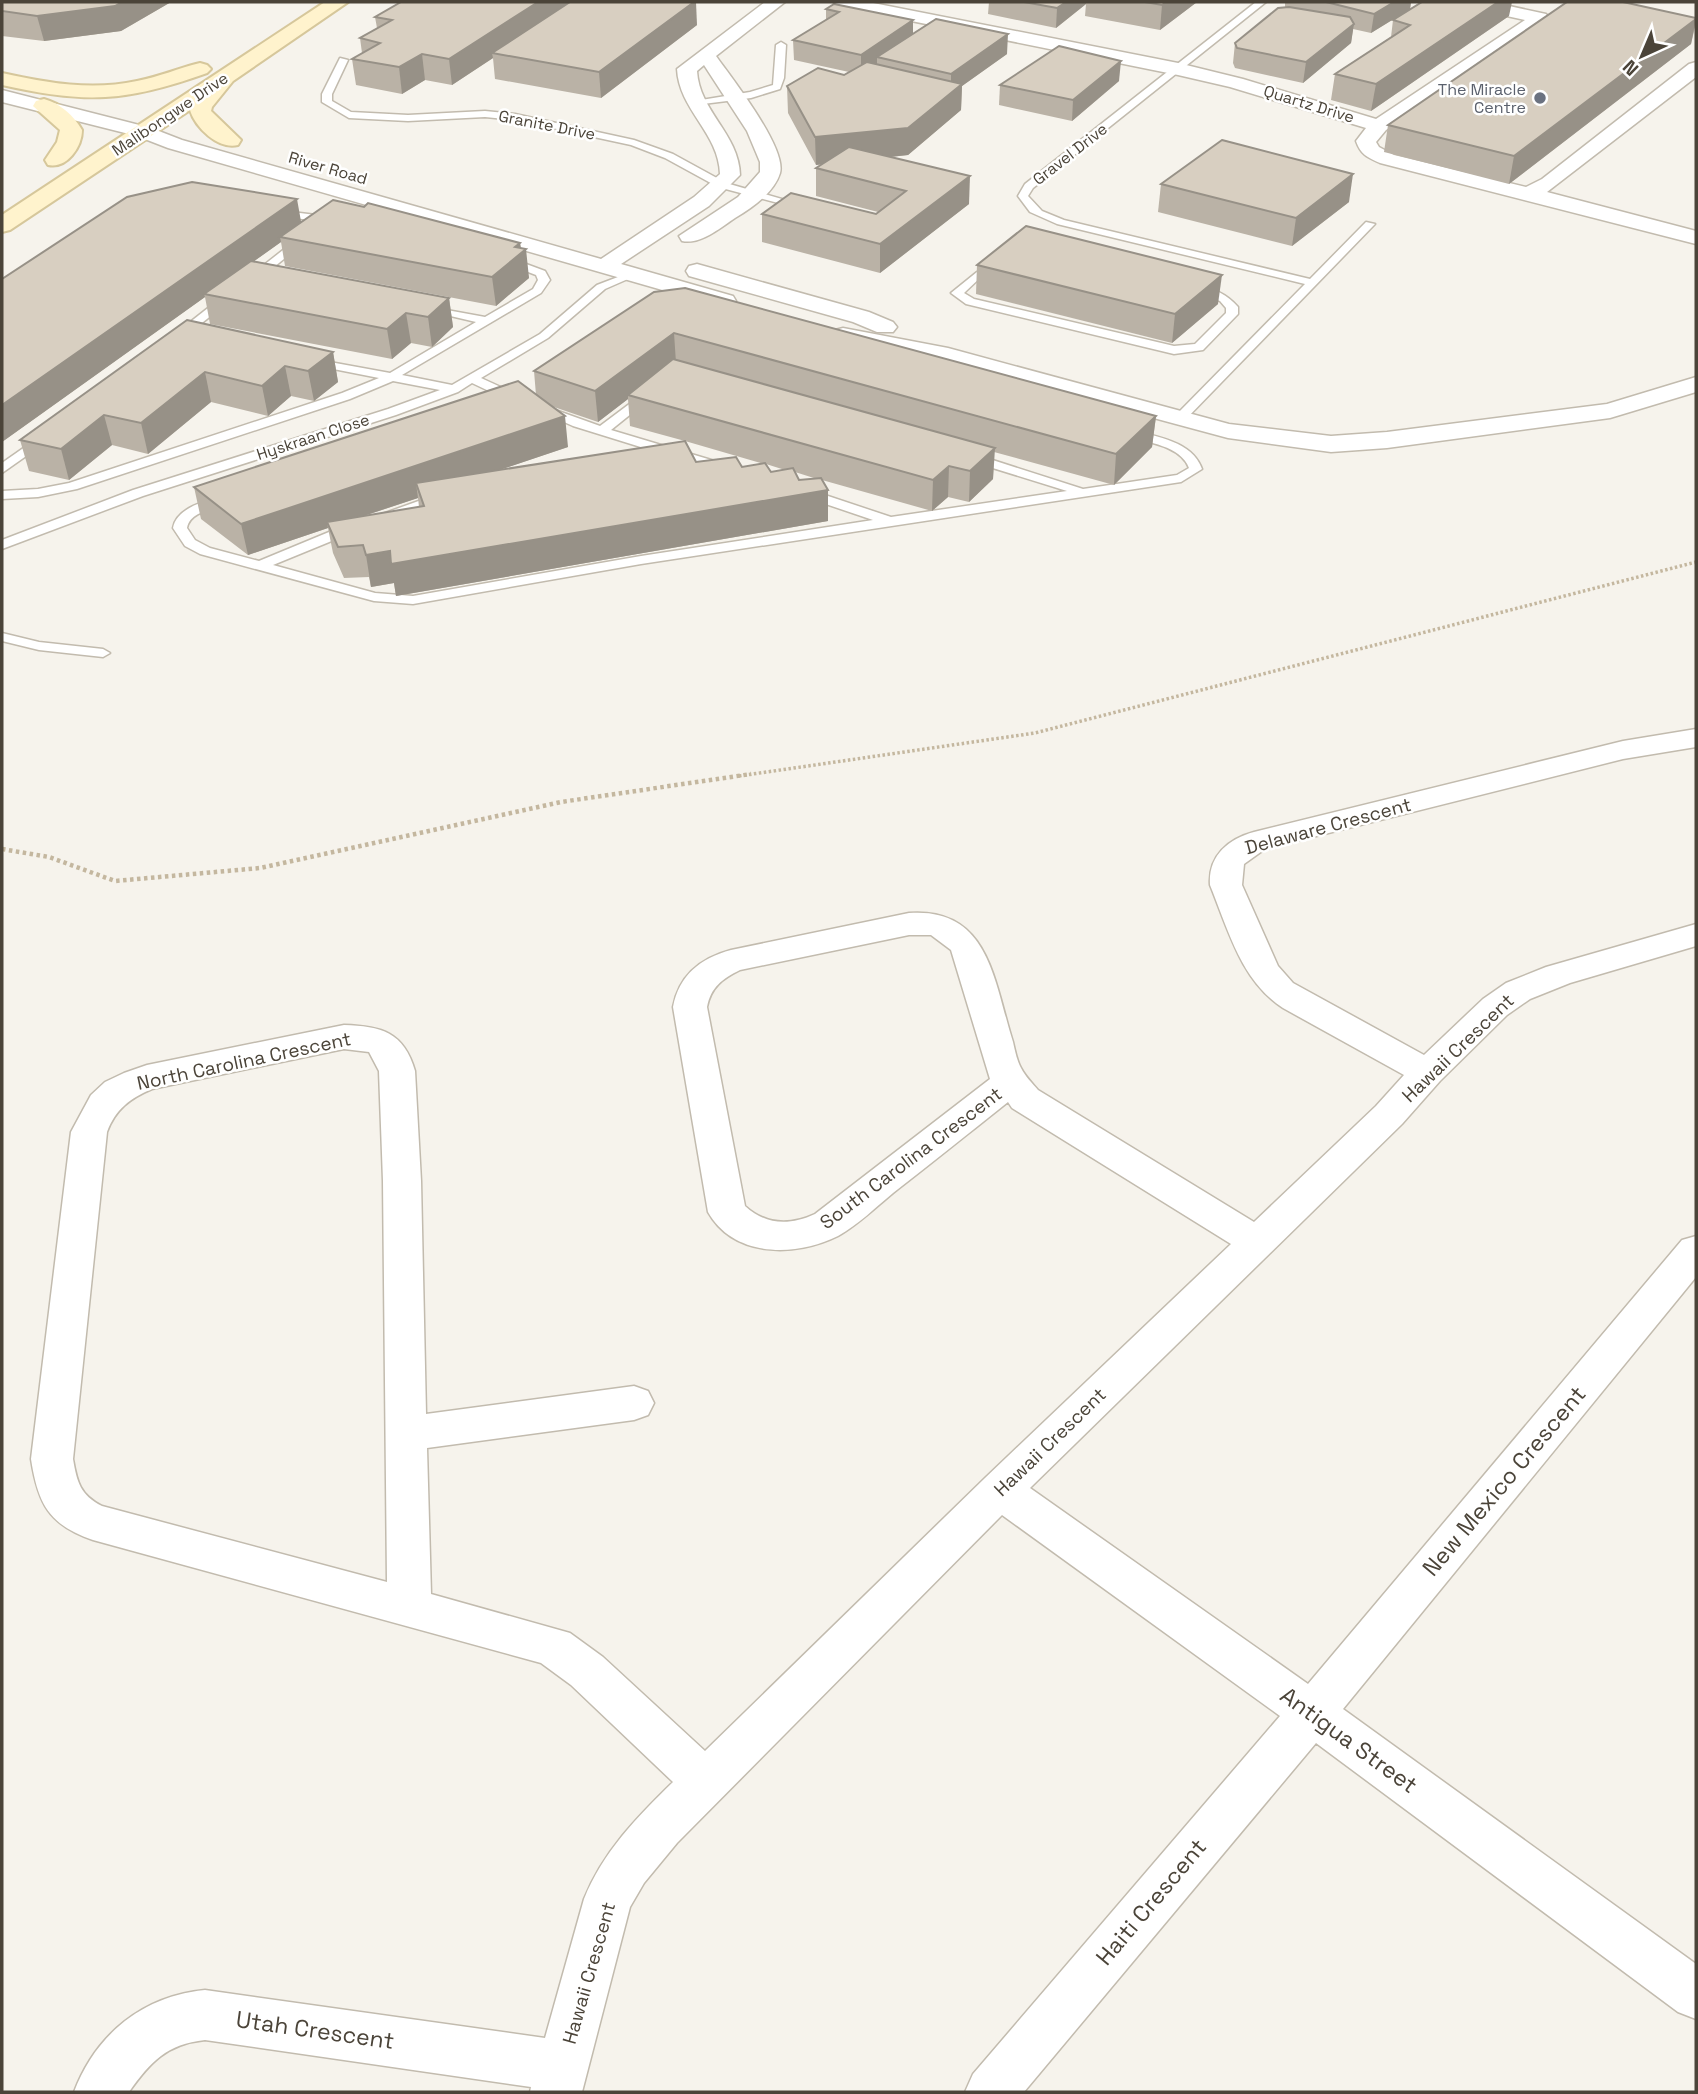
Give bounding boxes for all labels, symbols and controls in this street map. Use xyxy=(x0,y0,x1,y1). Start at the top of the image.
north arrow xyxy=(1607,21,1677,91)
text: N xyxy=(1617,54,1644,81)
street label: Malibongwe Drive xyxy=(108,67,232,161)
place label: The Miracle Centre xyxy=(1438,79,1526,118)
street label: Quartz Drive xyxy=(1261,80,1357,128)
marker: The Miracle Centre xyxy=(1532,90,1548,106)
street label: Granite Drive xyxy=(497,105,597,145)
street label: Gravel Drive xyxy=(1028,118,1112,190)
street label: River Road xyxy=(286,147,370,189)
street label: Hyskraan Close xyxy=(254,409,372,465)
street label: Delaware Crescent xyxy=(1242,792,1414,860)
street label: Hawaii Crescent xyxy=(1397,988,1519,1108)
street label: North Carolina Crescent xyxy=(135,1026,353,1096)
street label: South Carolina Crescent xyxy=(815,1081,1007,1235)
street label: New Mexico Crescent xyxy=(1416,1380,1592,1582)
street label: Hawaii Crescent xyxy=(989,1382,1111,1502)
street label: Antigua Street xyxy=(1274,1680,1424,1800)
street label: Haiti Crescent xyxy=(1089,1832,1213,1972)
street label: Hawaii Crescent xyxy=(557,1899,621,2047)
street label: Utah Crescent xyxy=(234,2004,396,2056)

